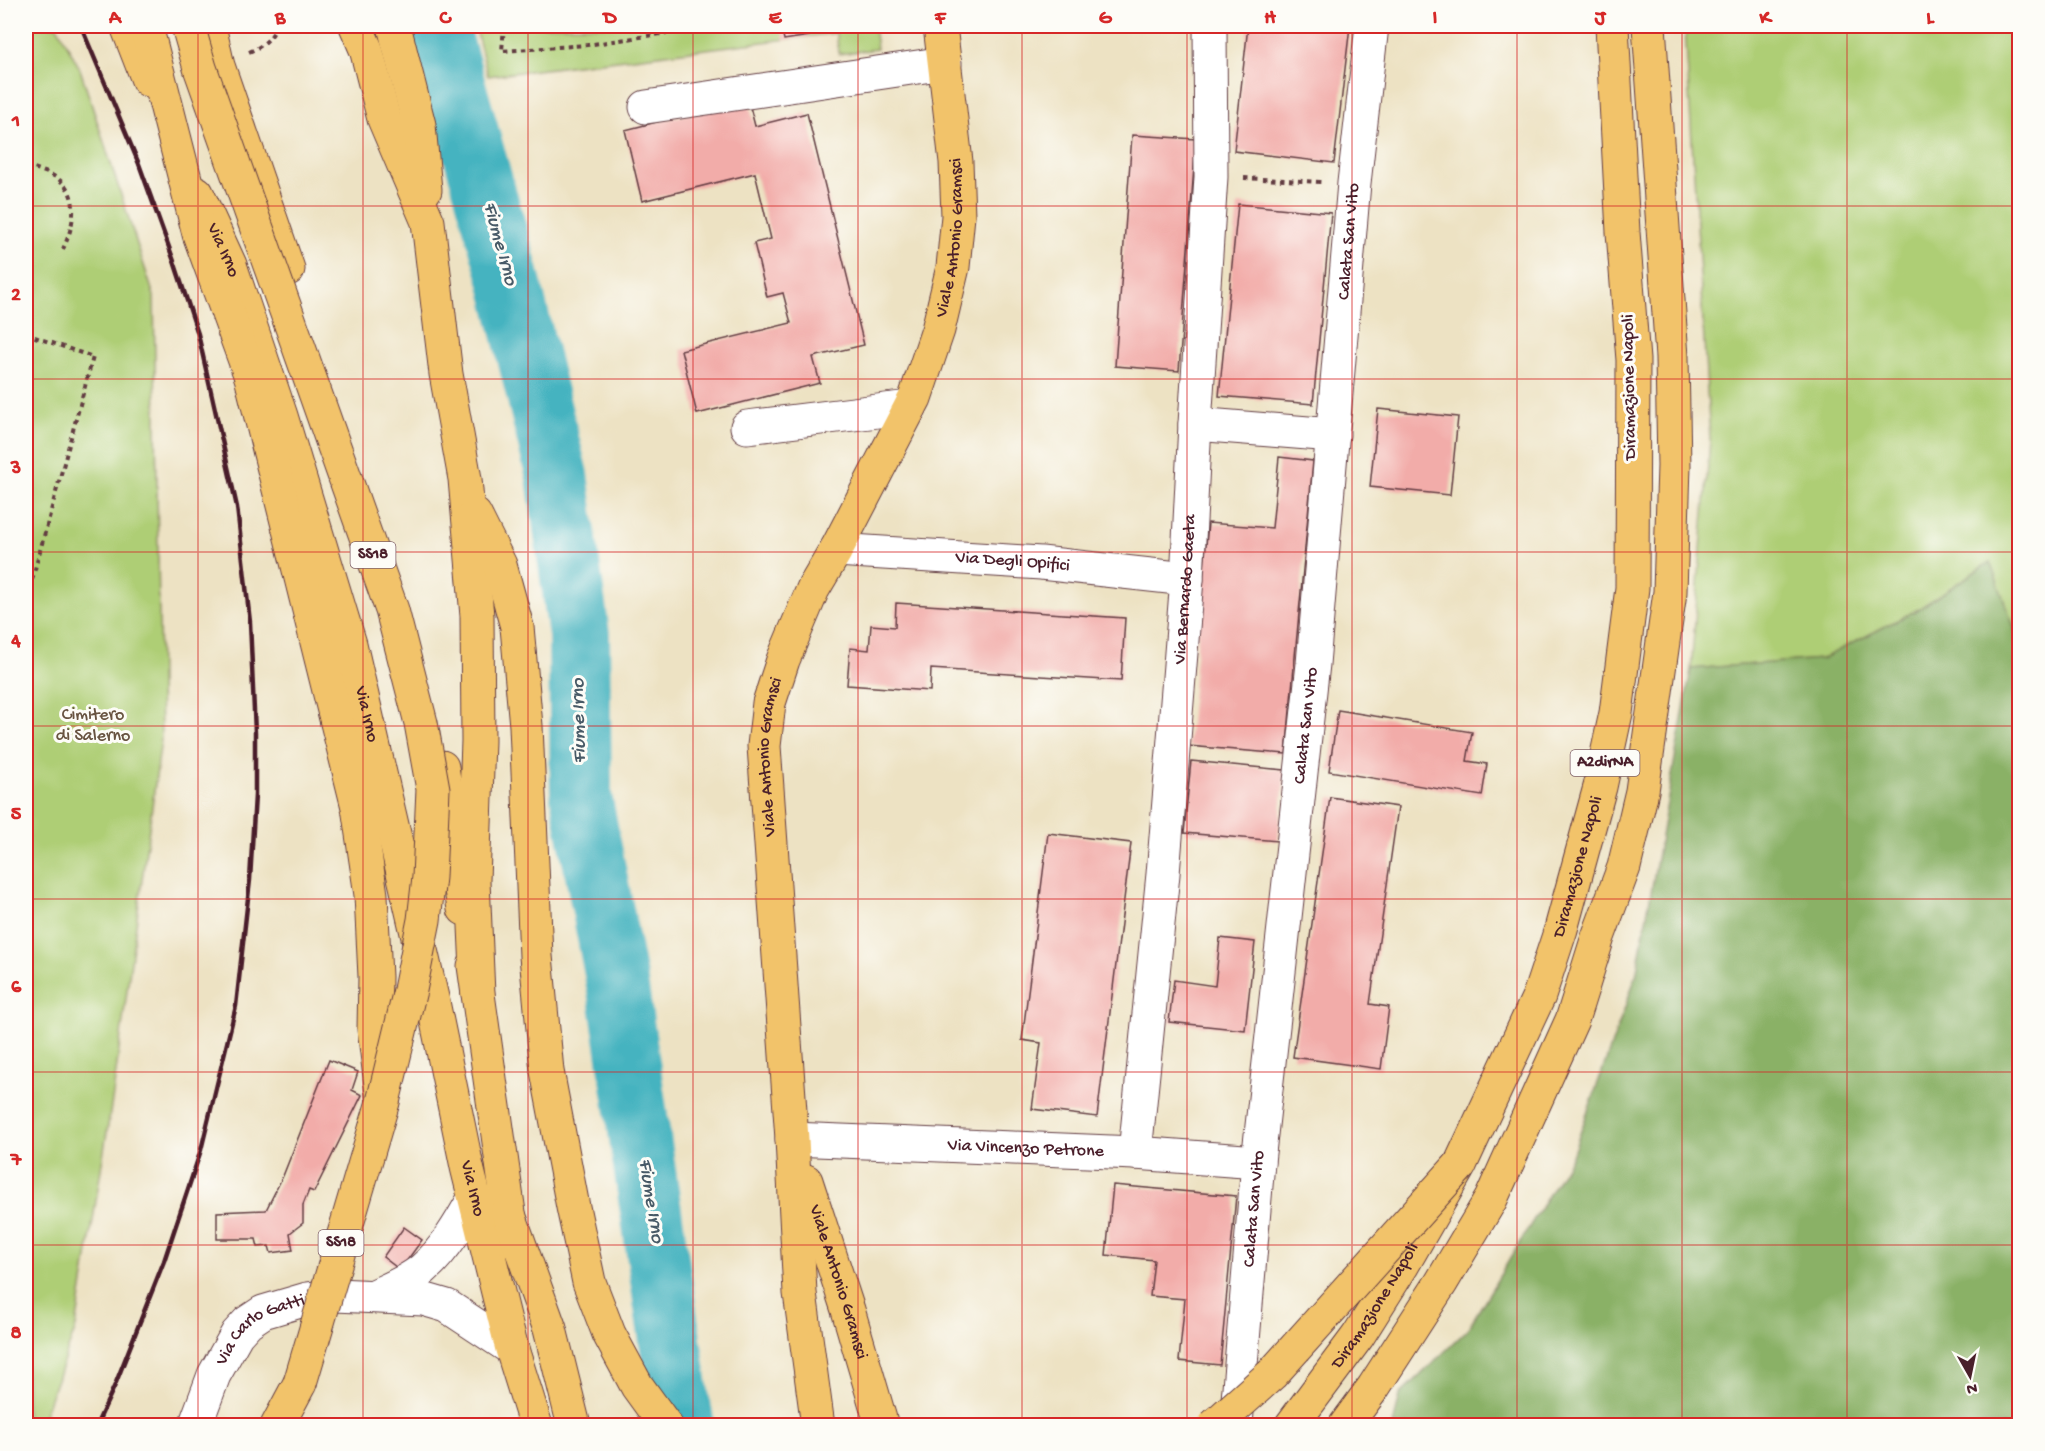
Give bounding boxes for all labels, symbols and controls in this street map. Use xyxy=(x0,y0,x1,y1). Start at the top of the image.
text: A xyxy=(108,8,123,31)
text: B xyxy=(274,8,286,31)
text: C xyxy=(439,8,453,31)
text: D xyxy=(601,8,617,31)
text: E xyxy=(769,8,783,31)
text: F xyxy=(934,8,947,31)
text: G xyxy=(1099,8,1113,31)
text: H xyxy=(1264,8,1276,31)
text: I xyxy=(1433,8,1438,31)
text: J xyxy=(1594,8,1607,31)
text: K xyxy=(1758,8,1773,31)
text: L xyxy=(1926,8,1935,31)
text: 1 xyxy=(11,111,20,134)
street label: Viale Antonio Gramsci xyxy=(931,157,969,320)
street label: Calata San Vito xyxy=(1334,182,1364,301)
water label: Fiume Irno xyxy=(477,200,522,290)
street label: Via Irno xyxy=(201,219,244,280)
text: 2 xyxy=(11,285,21,308)
street label: Diramazione Napoli xyxy=(1618,314,1642,461)
text: 3 xyxy=(10,458,21,481)
street label: Via Bernardo Gaeta xyxy=(1170,513,1201,666)
road number: SS18 xyxy=(350,542,395,568)
street label: Via Degli Opifici xyxy=(954,547,1071,577)
text: 4 xyxy=(10,631,21,654)
street label: Calata San Vito xyxy=(1289,666,1323,785)
street label: Viale Antonio Gramsci xyxy=(753,674,787,838)
water label: Fiume Irno xyxy=(568,677,592,764)
street label: Via Irno xyxy=(349,683,383,744)
park label: Cimitero di Salerno xyxy=(56,705,130,747)
road number: A2dirNA xyxy=(1570,750,1640,776)
street label: Diramazione Napoli xyxy=(1548,793,1608,941)
text: 5 xyxy=(11,804,22,827)
text: 6 xyxy=(11,977,22,1000)
street label: Via Vincenzo Petrone xyxy=(946,1135,1105,1162)
street label: Calata San Vito xyxy=(1239,1149,1270,1268)
text: 7 xyxy=(10,1150,23,1173)
water label: Fiume Irno xyxy=(632,1157,668,1246)
street label: Via Irno xyxy=(455,1158,489,1219)
street label: Viale Antonio Gramsci xyxy=(804,1201,872,1362)
road number: SS18 xyxy=(318,1230,364,1256)
street label: Diramazione Napoli xyxy=(1326,1239,1424,1374)
street label: Via Carlo Gatti xyxy=(211,1290,307,1370)
text: 8 xyxy=(11,1323,22,1346)
north arrow xyxy=(1940,1346,2000,1406)
text: N xyxy=(1965,1377,1978,1398)

